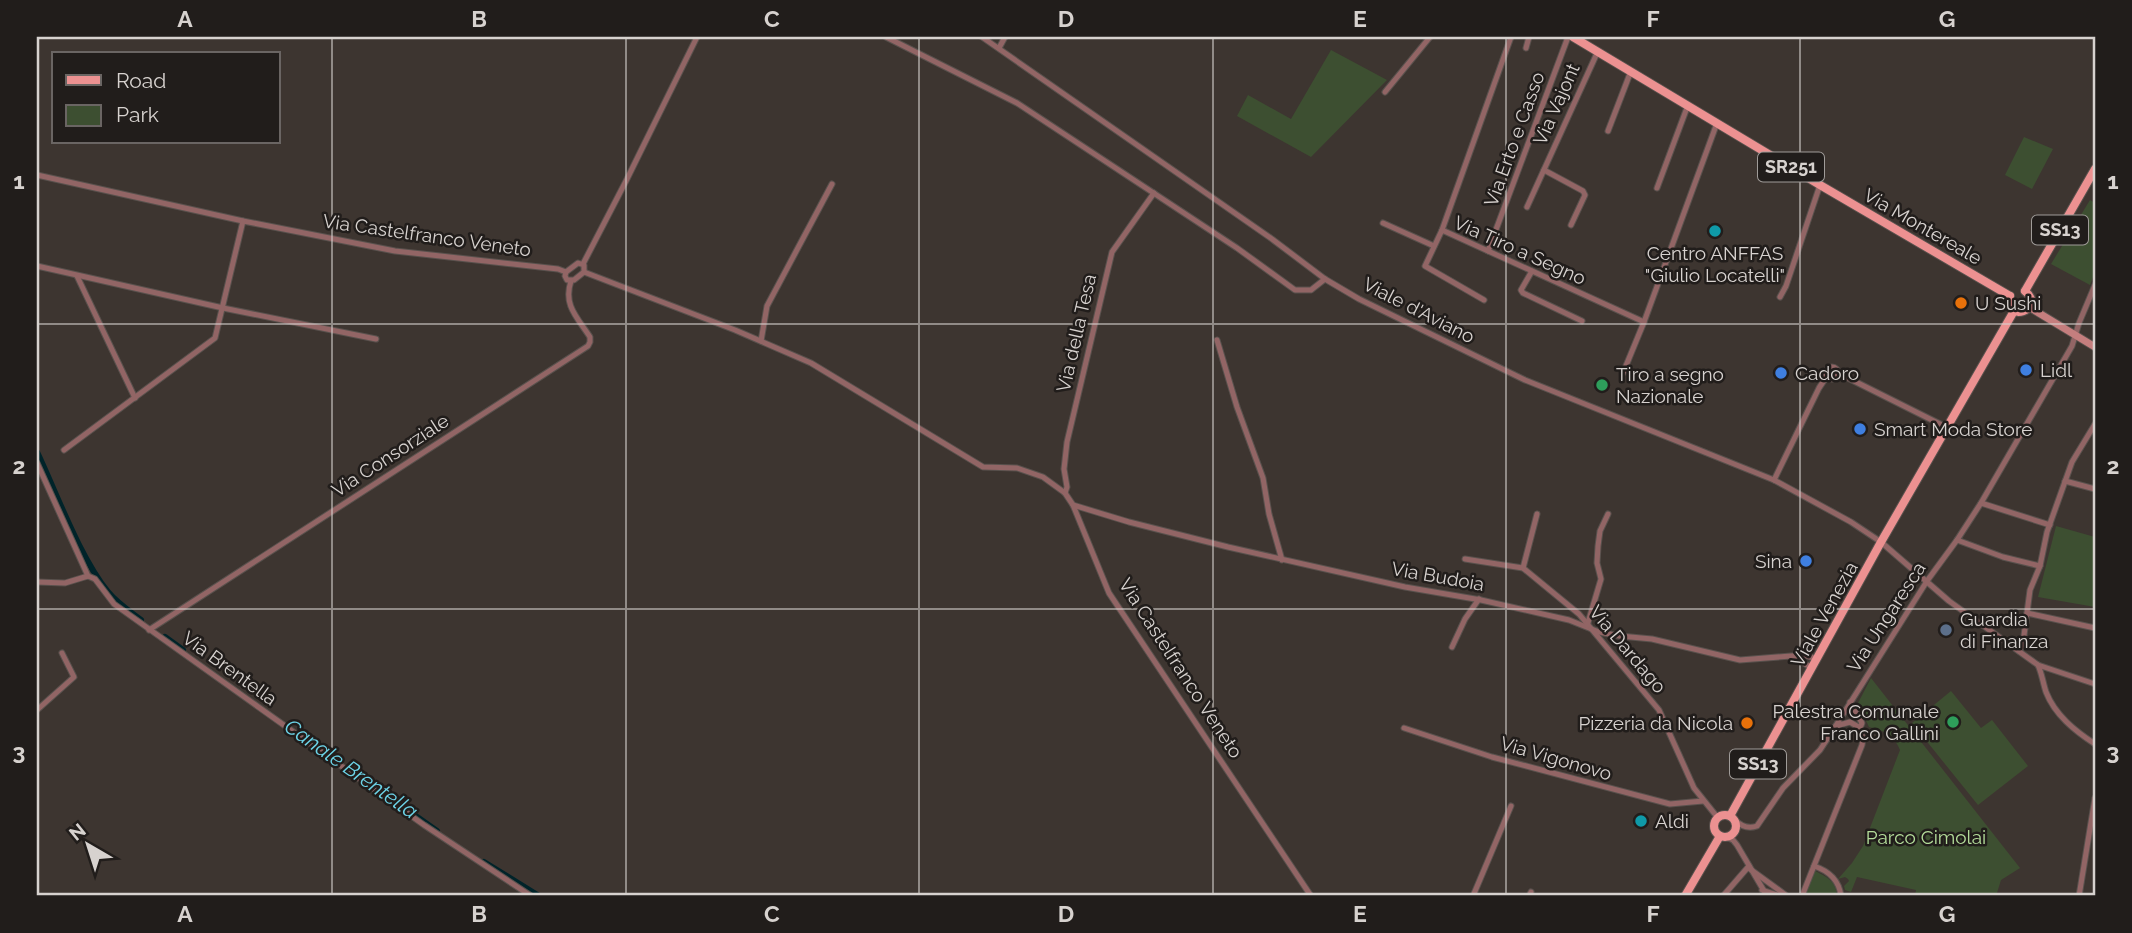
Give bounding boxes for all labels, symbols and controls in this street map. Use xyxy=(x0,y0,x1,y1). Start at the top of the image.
text: A xyxy=(177,5,193,32)
text: B xyxy=(471,5,487,32)
text: C xyxy=(764,5,780,32)
text: D xyxy=(1058,5,1074,32)
text: E xyxy=(1353,5,1367,32)
text: F xyxy=(1646,5,1660,32)
text: G xyxy=(1939,5,1955,32)
legend xyxy=(52,52,280,144)
street label: Via Vajont xyxy=(1528,59,1584,148)
text: Road xyxy=(116,68,166,93)
street label: Via Erto e Casso xyxy=(1479,69,1549,209)
text: Park xyxy=(116,102,159,127)
road number: SR251 xyxy=(1758,152,1824,182)
text: 1 xyxy=(13,167,25,194)
text: 1 xyxy=(2107,167,2119,194)
street label: Via Montereale xyxy=(1860,183,1986,269)
street label: Via Castelfranco Veneto xyxy=(322,209,532,261)
street label: Via Tiro a Segno xyxy=(1451,211,1589,289)
road number: SS13 xyxy=(2032,215,2088,244)
marker: Centro ANFFAS "Giulio Locatelli" xyxy=(1707,223,1723,239)
place label: Centro ANFFAS "Giulio Locatelli" xyxy=(1645,242,1785,286)
street label: Via della Tesa xyxy=(1052,272,1100,394)
street label: Viale d'Aviano xyxy=(1360,272,1478,348)
place label: U Sushi xyxy=(1975,292,2041,314)
marker: U Sushi xyxy=(1953,295,1969,311)
place label: Lidl xyxy=(2040,359,2073,381)
place label: Cadoro xyxy=(1795,362,1859,384)
marker: Lidl xyxy=(2018,362,2034,378)
place label: Tiro a segno Nazionale xyxy=(1616,363,1724,407)
marker: Cadoro xyxy=(1773,365,1789,381)
marker: Tiro a segno Nazionale xyxy=(1594,377,1610,393)
street label: Via Consorziale xyxy=(327,409,453,501)
place label: Smart Moda Store xyxy=(1874,418,2032,440)
marker: Smart Moda Store xyxy=(1852,421,1868,437)
text: 2 xyxy=(13,452,25,479)
text: 2 xyxy=(2107,452,2119,479)
place label: Sina xyxy=(1755,550,1792,572)
marker: Sina xyxy=(1798,553,1814,569)
street label: Via Budoia xyxy=(1390,557,1486,595)
street label: Viale Venezia xyxy=(1786,558,1862,670)
street label: Via Ungaresca xyxy=(1842,558,1930,676)
street label: Via Castelfranco Veneto xyxy=(1115,574,1247,762)
street label: Via Dardago xyxy=(1585,601,1671,697)
place label: Guardia di Finanza xyxy=(1960,608,2048,652)
marker: Guardia di Finanza xyxy=(1938,622,1954,638)
street label: Via Brentella xyxy=(178,626,282,710)
place label: Palestra Comunale Franco Gallini xyxy=(1772,700,1939,744)
place label: Pizzeria da Nicola xyxy=(1578,712,1733,734)
water label: Canale Brentella xyxy=(280,713,423,824)
marker: Palestra Comunale Franco Gallini xyxy=(1945,714,1961,730)
marker: Pizzeria da Nicola xyxy=(1739,715,1755,731)
street label: Via Vigonovo xyxy=(1498,732,1614,784)
text: 3 xyxy=(13,738,25,765)
text: 3 xyxy=(2107,738,2119,765)
road number: SS13 xyxy=(1730,750,1786,778)
north arrow xyxy=(52,810,122,880)
place label: Aldi xyxy=(1655,810,1689,832)
marker: Aldi xyxy=(1633,813,1649,829)
text: N xyxy=(65,819,90,845)
park label: Parco Cimolai xyxy=(1866,826,1986,848)
text: A xyxy=(177,900,193,927)
text: B xyxy=(471,900,487,927)
text: C xyxy=(764,900,780,927)
text: D xyxy=(1058,900,1074,927)
text: E xyxy=(1353,900,1367,927)
text: F xyxy=(1646,900,1660,927)
text: G xyxy=(1939,900,1955,927)

